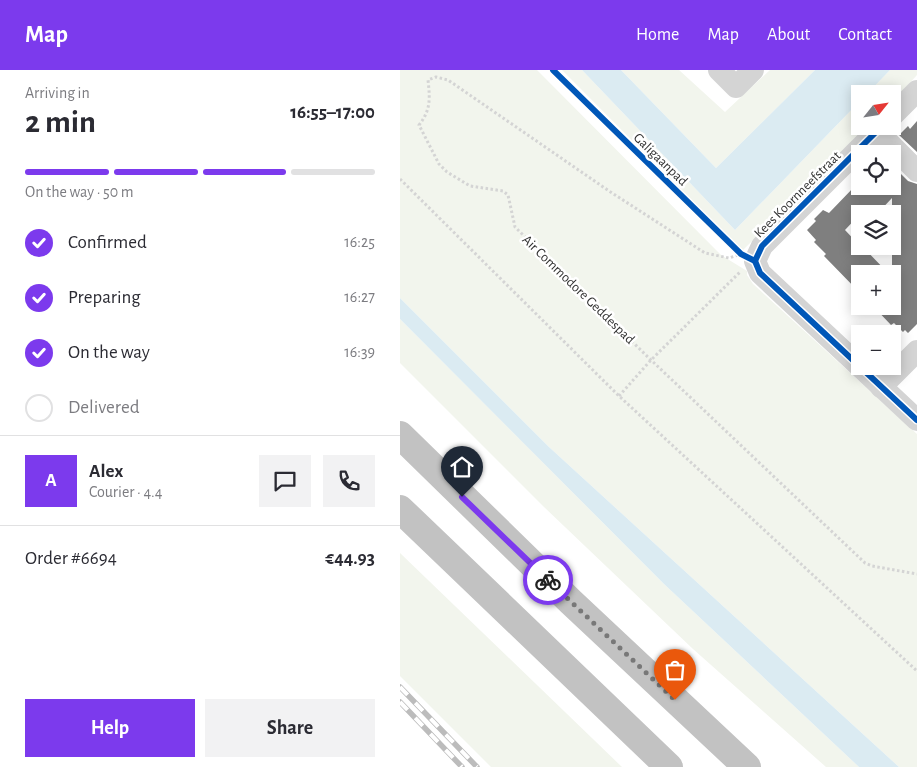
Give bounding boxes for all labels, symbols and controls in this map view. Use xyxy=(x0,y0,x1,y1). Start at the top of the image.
text: Map xyxy=(25,23,68,47)
text: Home xyxy=(636,26,679,44)
text: Map xyxy=(707,26,739,44)
text: About xyxy=(767,26,810,44)
text: Contact xyxy=(838,26,892,44)
text: Arriving in xyxy=(25,85,90,101)
north arrow xyxy=(851,85,901,135)
map controls xyxy=(851,85,901,375)
text: 16:55–17:00 xyxy=(290,103,375,122)
text: 2 min xyxy=(25,106,96,138)
street label: Galigaanpad xyxy=(631,131,690,189)
button: locate xyxy=(851,145,901,195)
street label: Kees Koornneefstraat xyxy=(752,148,844,241)
text: On the way · 50 m xyxy=(25,184,134,200)
button: layers xyxy=(851,205,901,255)
icon: check xyxy=(25,229,53,257)
text: Confirmed xyxy=(68,233,147,252)
street label: Air Commodore Geddespad xyxy=(519,233,637,347)
text: 16:25 xyxy=(344,234,375,250)
button: + xyxy=(851,265,901,315)
icon: check xyxy=(25,284,53,312)
text: Preparing xyxy=(68,288,141,307)
text: 16:27 xyxy=(344,289,375,305)
button: − xyxy=(851,325,901,375)
icon: check xyxy=(25,339,53,367)
text: On the way xyxy=(68,343,150,362)
text: 16:39 xyxy=(344,344,375,360)
text: Delivered xyxy=(68,398,140,417)
pin xyxy=(441,446,483,497)
icon: home xyxy=(448,453,476,481)
button: chat xyxy=(259,455,311,507)
button: phone xyxy=(323,455,375,507)
text: Alex xyxy=(89,462,123,481)
text: A xyxy=(45,471,57,490)
text: Courier · 4.4 xyxy=(89,484,162,500)
text: Order #6694 xyxy=(25,549,117,568)
text: €44.93 xyxy=(325,549,375,568)
courier xyxy=(523,555,573,605)
icon: bike xyxy=(534,566,562,594)
pin xyxy=(654,649,696,700)
icon: bag xyxy=(661,656,689,684)
button: Help xyxy=(25,699,195,757)
button: Share xyxy=(205,699,375,757)

